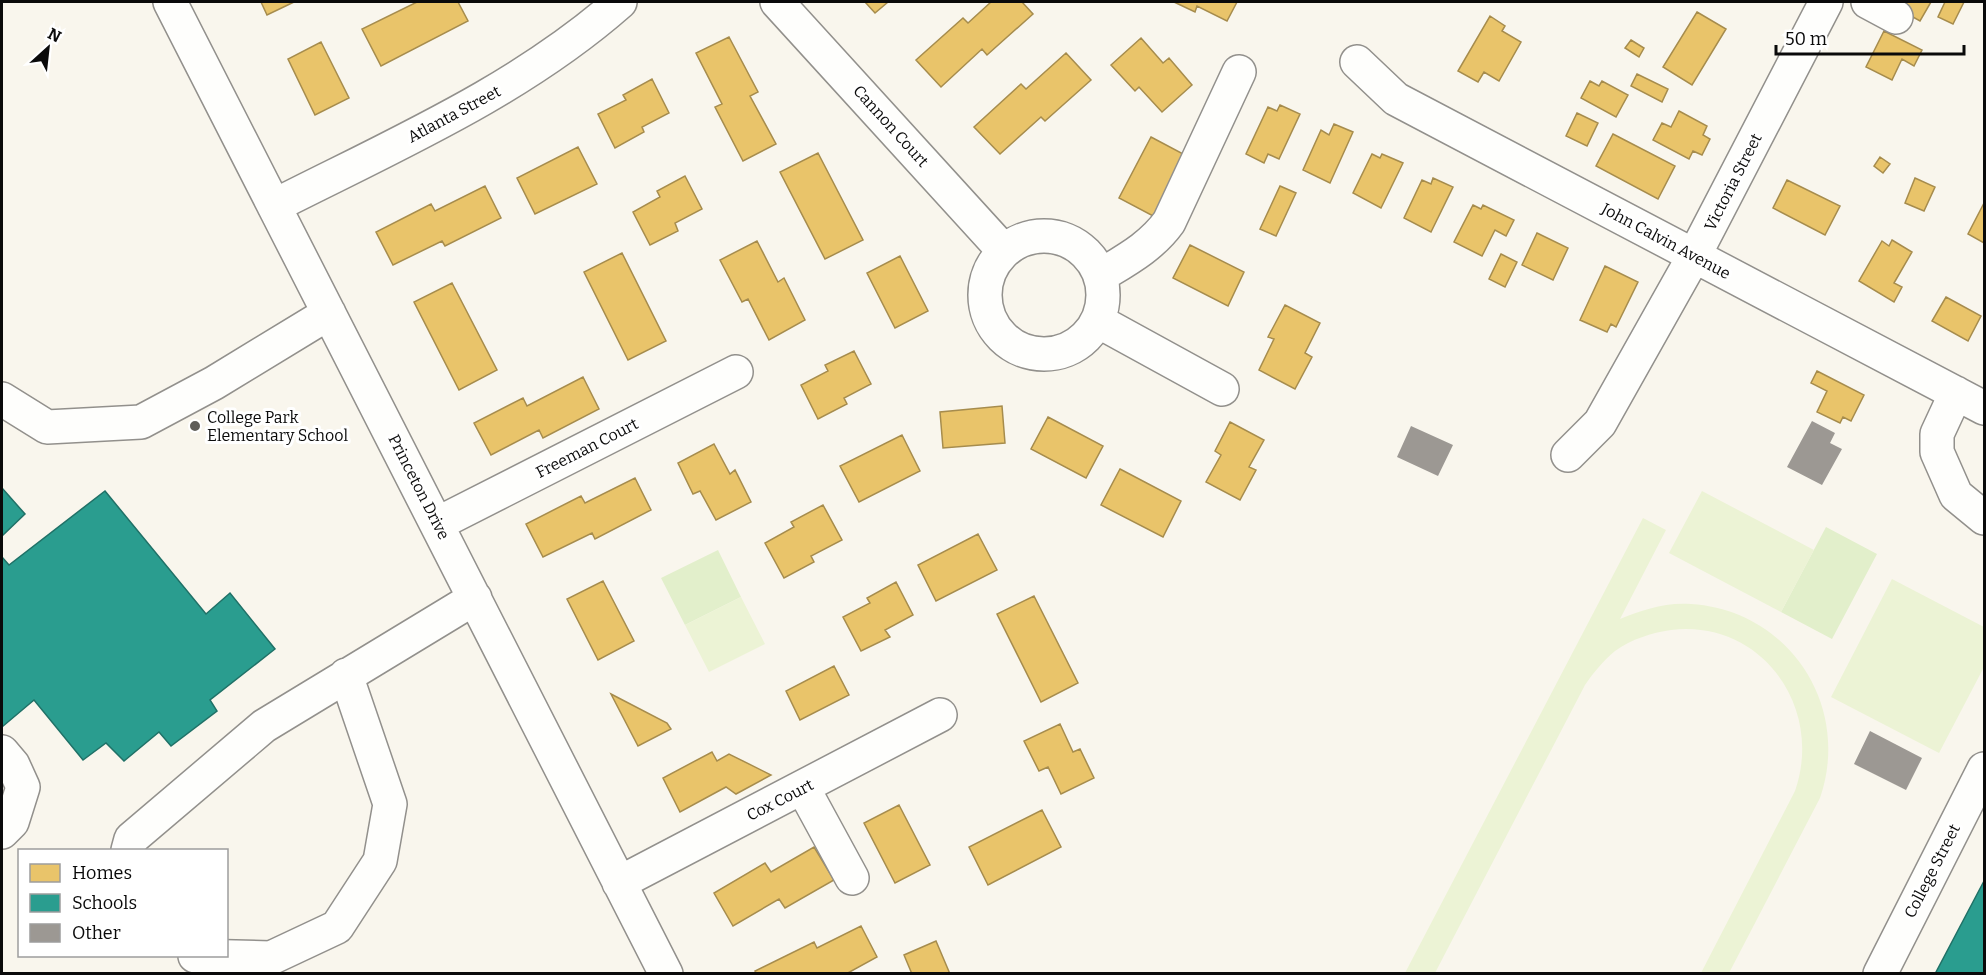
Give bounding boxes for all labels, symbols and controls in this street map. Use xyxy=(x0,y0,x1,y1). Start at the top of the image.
north arrow xyxy=(18,18,78,78)
scale bar xyxy=(1776,18,1964,56)
text: N xyxy=(45,24,64,46)
text: 50 m xyxy=(1785,28,1827,50)
street label: Atlanta Street xyxy=(404,81,504,146)
street label: Cannon Court xyxy=(849,81,933,171)
street label: Victoria Street xyxy=(1700,130,1766,234)
street label: John Calvin Avenue xyxy=(1597,199,1734,283)
place label: College Park Elementary School xyxy=(207,408,348,445)
street label: Freeman Court xyxy=(533,414,641,482)
marker: College Park Elementary School xyxy=(188,419,202,433)
street label: Princeton Drive xyxy=(384,431,454,543)
street label: Cox Court xyxy=(743,775,817,825)
street label: College Street xyxy=(1900,821,1964,921)
legend xyxy=(18,849,228,957)
text: Homes xyxy=(72,862,132,884)
text: Schools xyxy=(72,892,137,914)
text: Other xyxy=(72,922,121,944)

